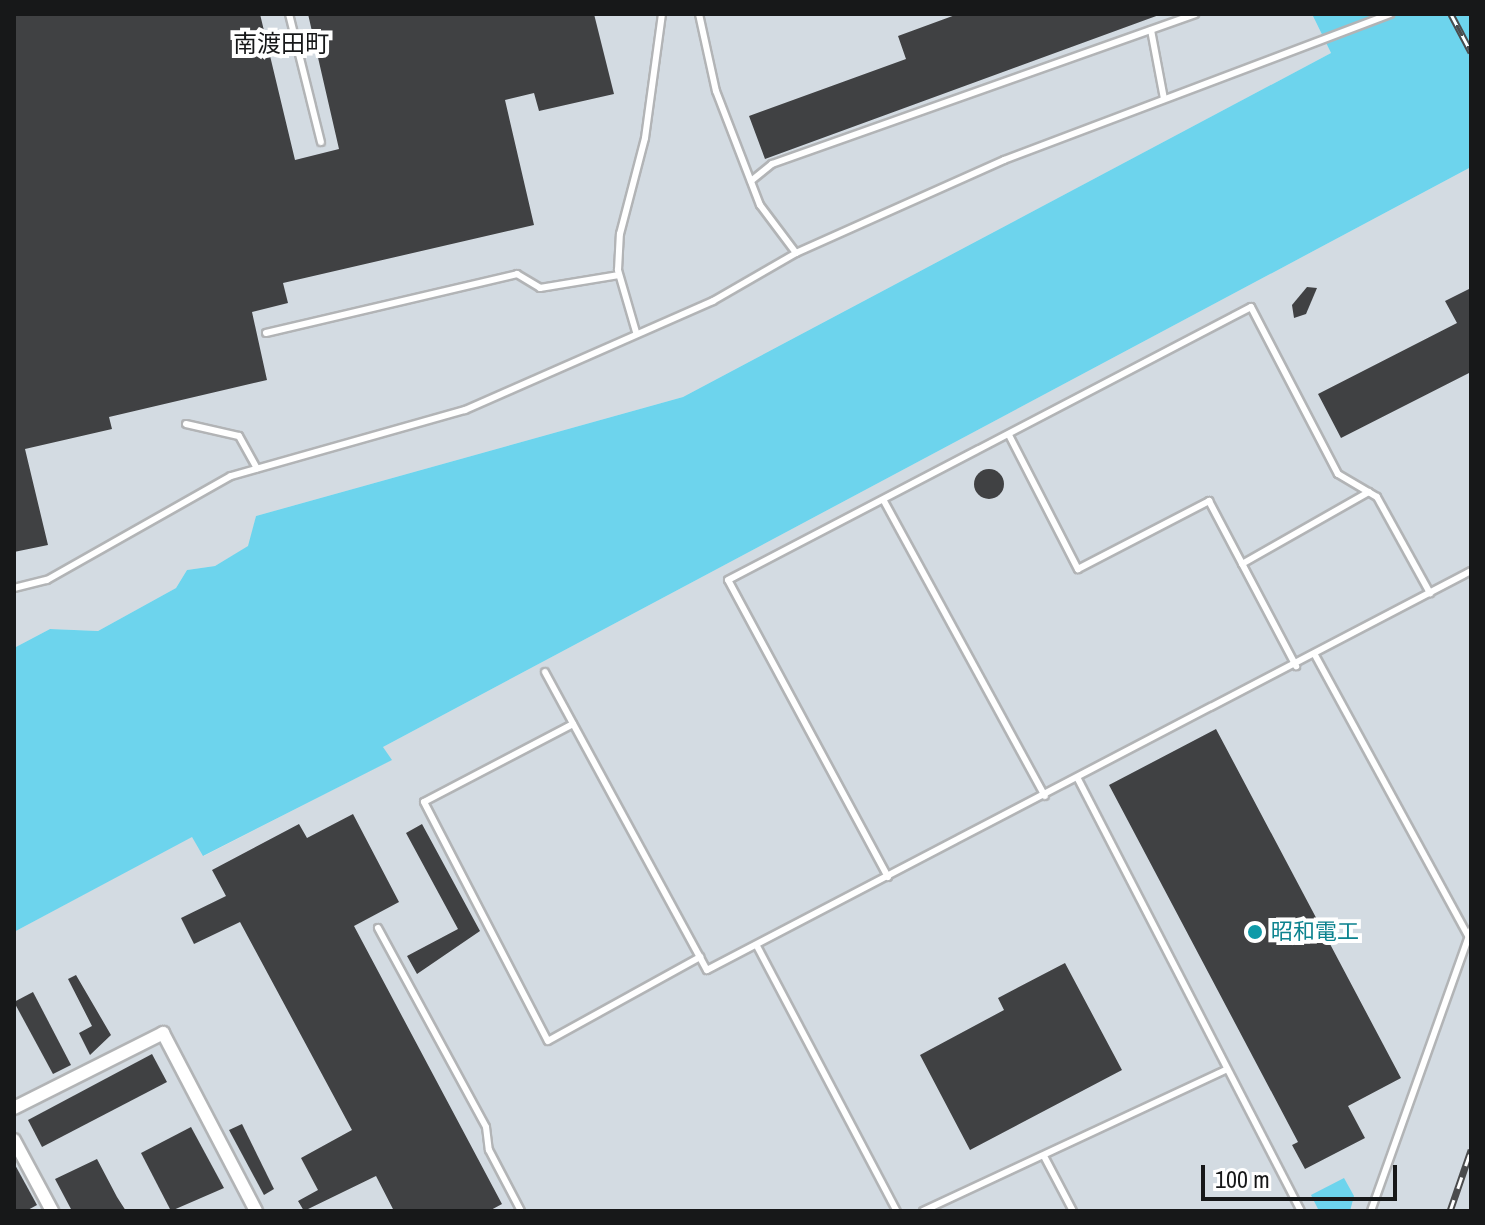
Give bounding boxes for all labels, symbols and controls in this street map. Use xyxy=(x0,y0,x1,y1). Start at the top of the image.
district label: 南渡田町 xyxy=(233,30,329,58)
place label: 昭和電工 xyxy=(1271,919,1359,945)
marker: 昭和電工 xyxy=(1246,923,1264,941)
scale bar xyxy=(1205,1149,1401,1199)
text: 100 m xyxy=(1215,1163,1270,1195)

